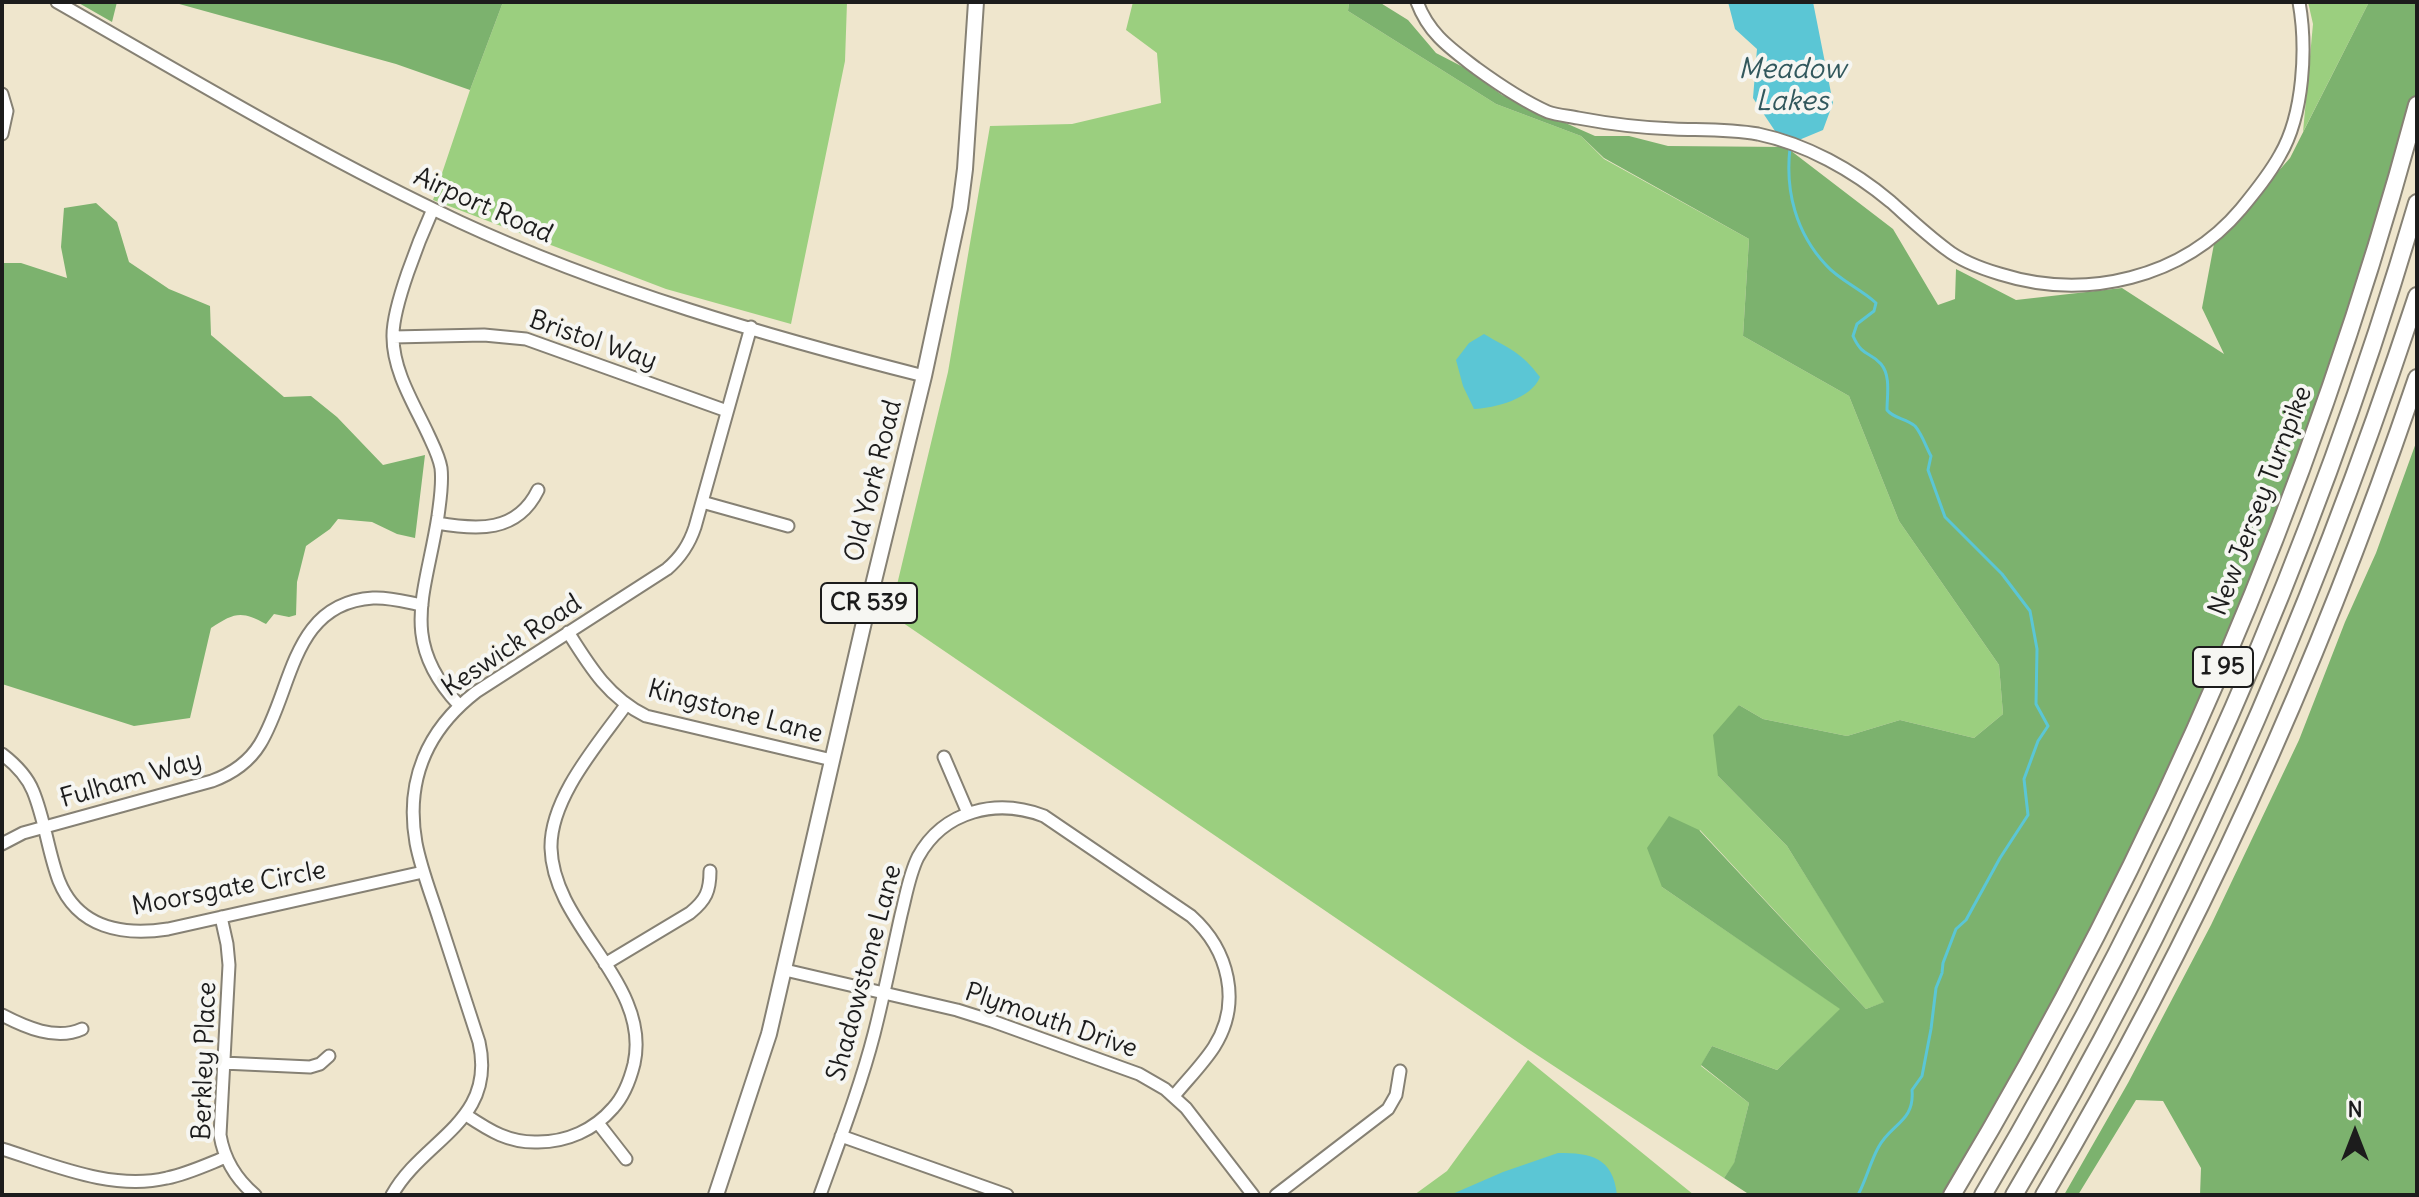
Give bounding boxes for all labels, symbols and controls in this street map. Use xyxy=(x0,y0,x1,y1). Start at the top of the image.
water label: Meadow Lakes xyxy=(1738,53,1846,119)
street label: Airport Road xyxy=(409,161,557,251)
street label: Bristol Way xyxy=(525,305,661,377)
street label: New Jersey Turnpike xyxy=(2203,382,2319,620)
street label: Old York Road xyxy=(839,397,909,565)
road number: CR 539 xyxy=(821,583,917,623)
street label: Keswick Road xyxy=(436,588,588,704)
road number: I 95 xyxy=(2193,647,2253,687)
street label: Kingstone Lane xyxy=(644,674,826,750)
street label: Fulham Way xyxy=(57,745,205,815)
street label: Moorsgate Circle xyxy=(129,855,329,923)
street label: Shadowstone Lane xyxy=(821,861,909,1085)
street label: Plymouth Drive xyxy=(961,977,1141,1065)
street label: Berkley Place xyxy=(187,981,223,1141)
north arrow xyxy=(2315,1093,2395,1173)
text: N xyxy=(2347,1095,2363,1123)

